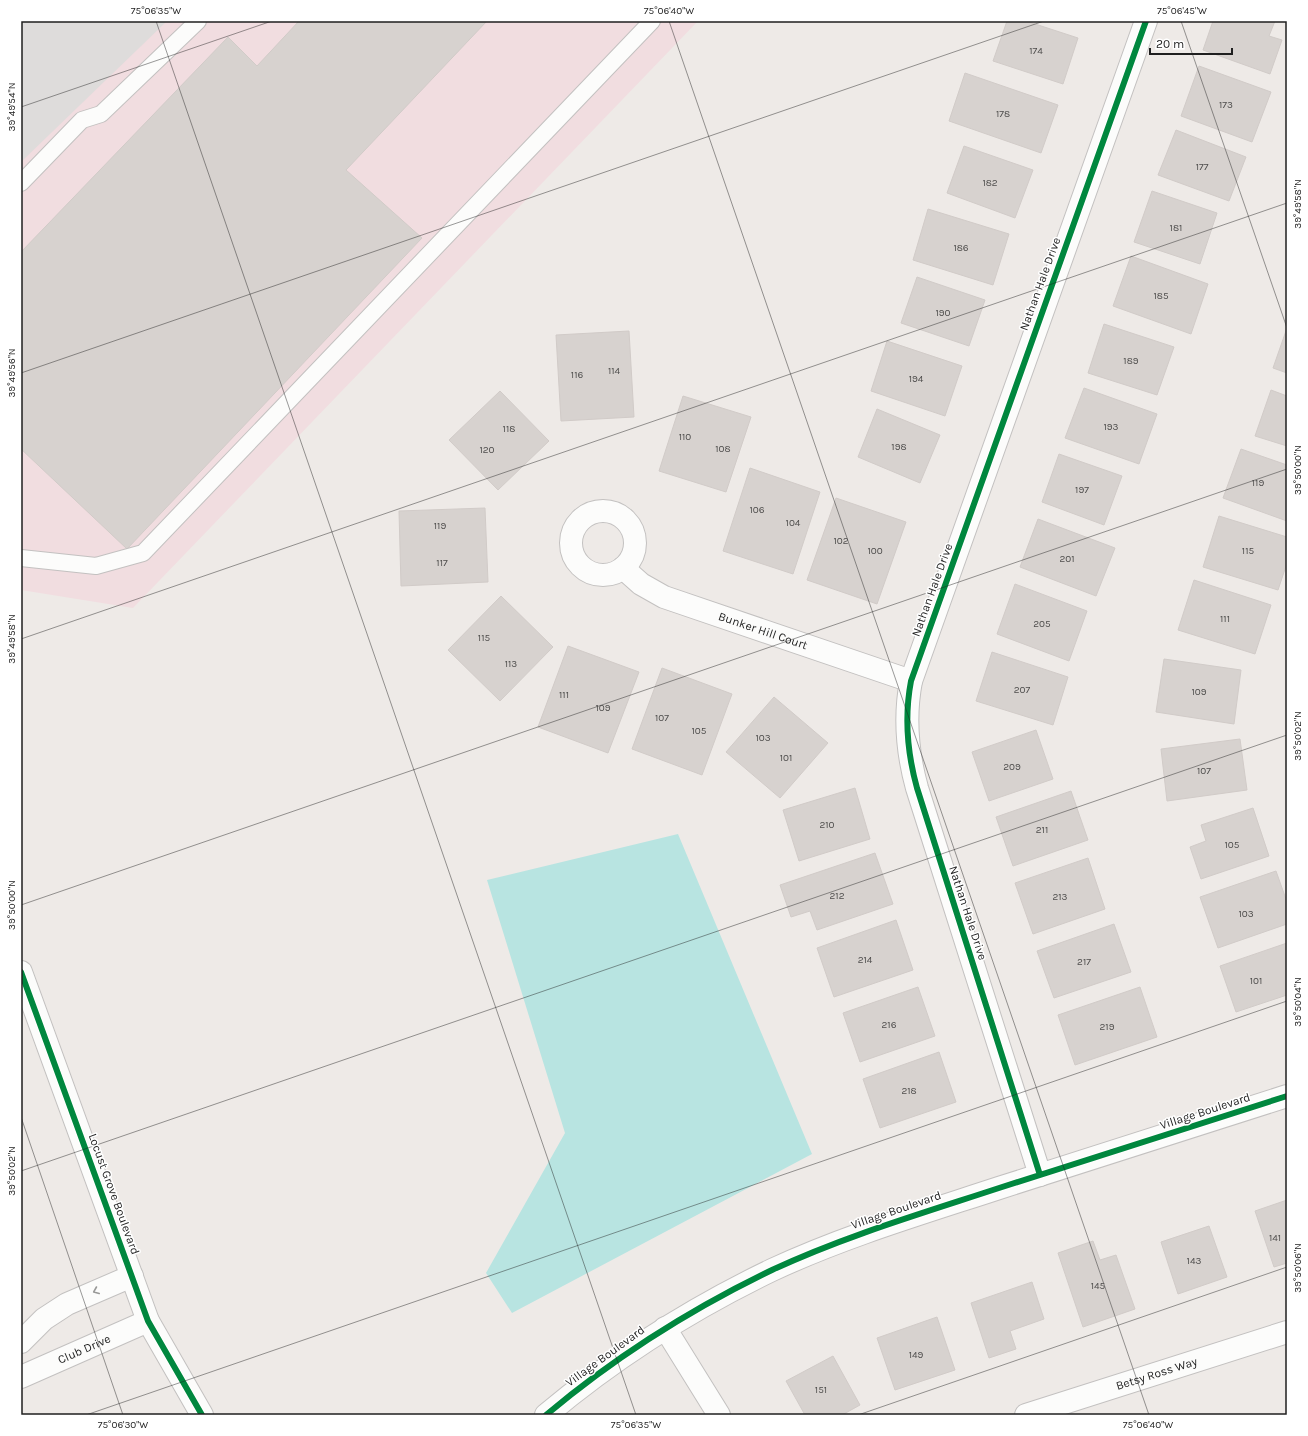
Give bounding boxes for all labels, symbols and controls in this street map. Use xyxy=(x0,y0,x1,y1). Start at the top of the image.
text: 75°06'35"W xyxy=(131,5,181,17)
text: 75°06'40"W xyxy=(644,5,694,17)
text: 75°06'45"W xyxy=(1157,5,1207,17)
scale bar xyxy=(1150,30,1232,56)
text: 20 m xyxy=(1156,37,1184,51)
house number: 174 xyxy=(1029,45,1043,57)
text: 39°49'54"N xyxy=(6,83,18,131)
house number: 173 xyxy=(1219,99,1233,111)
house number: 178 xyxy=(996,108,1010,120)
house number: 177 xyxy=(1196,161,1209,173)
house number: 182 xyxy=(982,177,998,189)
text: 39°49'58"N xyxy=(1292,179,1304,229)
house number: 181 xyxy=(1170,222,1182,234)
street label: Nathan Hale Drive xyxy=(1017,235,1063,333)
house number: 186 xyxy=(953,242,969,254)
house number: 185 xyxy=(1153,290,1169,302)
house number: 190 xyxy=(935,307,951,319)
text: 39°49'56"N xyxy=(6,348,18,398)
house number: 189 xyxy=(1123,355,1139,367)
house number: 114 xyxy=(608,365,621,377)
house number: 116 xyxy=(571,369,583,381)
house number: 194 xyxy=(909,373,924,385)
house number: 193 xyxy=(1103,421,1119,433)
house number: 118 xyxy=(503,423,515,435)
house number: 110 xyxy=(679,431,691,443)
house number: 198 xyxy=(891,441,907,453)
house number: 108 xyxy=(715,443,731,455)
house number: 120 xyxy=(479,444,495,456)
text: 39°50'00"N xyxy=(1292,445,1304,495)
house number: 119 xyxy=(1252,477,1264,489)
house number: 197 xyxy=(1075,484,1089,496)
house number: 106 xyxy=(750,504,765,516)
house number: 104 xyxy=(786,517,801,529)
house number: 119 xyxy=(434,520,446,532)
house number: 102 xyxy=(833,535,849,547)
street label: Nathan Hale Drive xyxy=(909,541,955,639)
house number: 100 xyxy=(867,545,883,557)
house number: 115 xyxy=(1242,545,1254,557)
house number: 201 xyxy=(1059,553,1075,565)
house number: 117 xyxy=(436,557,448,569)
street label: Bunker Hill Court xyxy=(716,609,810,652)
house number: 111 xyxy=(1220,613,1230,625)
text: 39°49'58"N xyxy=(6,614,18,664)
house number: 205 xyxy=(1033,618,1051,630)
house number: 115 xyxy=(478,632,490,644)
house number: 113 xyxy=(505,658,517,670)
house number: 207 xyxy=(1014,684,1031,696)
house number: 109 xyxy=(1191,686,1207,698)
house number: 111 xyxy=(559,689,569,701)
house number: 109 xyxy=(595,702,611,714)
text: 39°50'02"N xyxy=(1292,711,1304,761)
house number: 107 xyxy=(655,712,669,724)
house number: 105 xyxy=(692,725,707,737)
house number: 103 xyxy=(755,732,771,744)
house number: 101 xyxy=(780,752,792,764)
house number: 209 xyxy=(1003,761,1021,773)
house number: 107 xyxy=(1197,765,1211,777)
house number: 210 xyxy=(819,819,835,831)
house number: 211 xyxy=(1036,824,1048,836)
house number: 105 xyxy=(1225,839,1240,851)
street label: Nathan Hale Drive xyxy=(946,864,990,962)
text: 39°50'00"N xyxy=(6,880,18,930)
house number: 212 xyxy=(830,890,845,902)
house number: 213 xyxy=(1052,891,1068,903)
house number: 103 xyxy=(1238,908,1254,920)
house number: 214 xyxy=(858,954,873,966)
house number: 217 xyxy=(1077,956,1091,968)
house number: 101 xyxy=(1250,975,1262,987)
text: 39°50'04"N xyxy=(1292,977,1304,1027)
house number: 216 xyxy=(882,1019,897,1031)
house number: 219 xyxy=(1100,1021,1115,1033)
house number: 218 xyxy=(901,1085,917,1097)
street label: Village Boulevard xyxy=(1158,1090,1252,1132)
street label: Locust Grove Boulevard xyxy=(86,1132,142,1256)
text: 39°50'02"N xyxy=(6,1146,18,1196)
street label: Village Boulevard xyxy=(849,1188,943,1232)
house number: 141 xyxy=(1269,1232,1281,1244)
text: 39°50'06"N xyxy=(1292,1243,1304,1293)
house number: 143 xyxy=(1187,1255,1201,1267)
house number: 145 xyxy=(1091,1280,1106,1292)
one-way arrow xyxy=(93,1287,100,1295)
street label: Village Boulevard xyxy=(563,1323,647,1389)
street label: Club Drive xyxy=(56,1331,113,1367)
house number: 149 xyxy=(909,1349,924,1361)
street label: Betsy Ross Way xyxy=(1114,1354,1199,1393)
house number: 151 xyxy=(815,1384,827,1396)
text: 75°06'30"W xyxy=(98,1419,148,1431)
text: 75°06'35"W xyxy=(611,1419,661,1431)
text: 75°06'40"W xyxy=(1123,1419,1173,1431)

